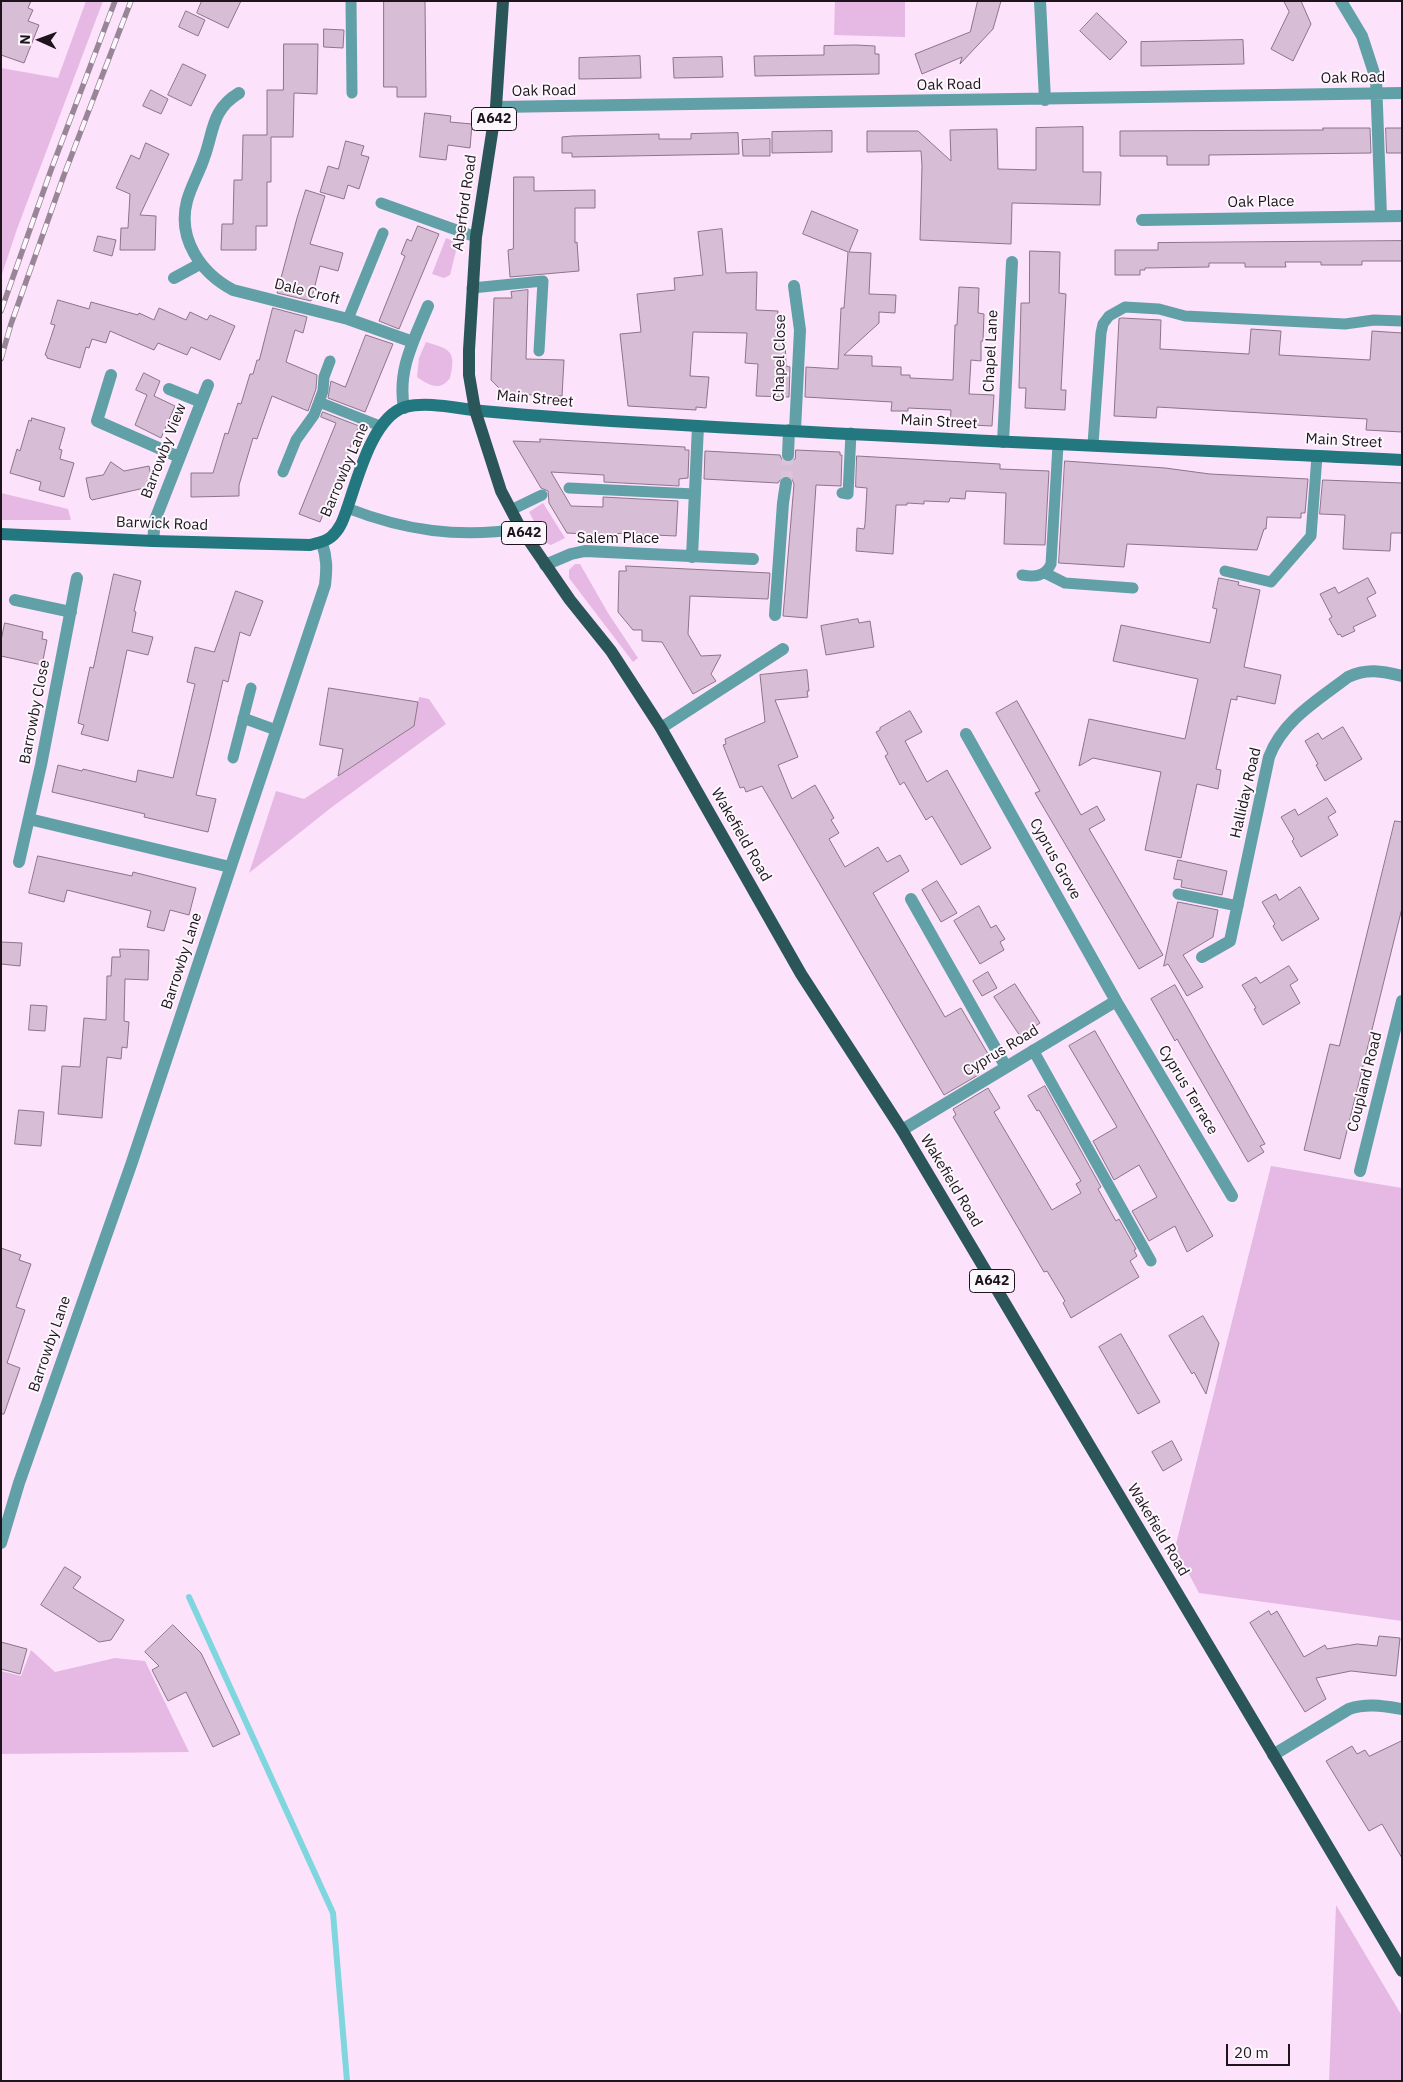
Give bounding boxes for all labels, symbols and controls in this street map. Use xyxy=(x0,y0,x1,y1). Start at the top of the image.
north arrow xyxy=(15,15,65,65)
text: N xyxy=(16,34,34,45)
street label: Oak Road xyxy=(1321,68,1385,88)
street label: Oak Road xyxy=(917,75,981,95)
street label: Oak Road xyxy=(512,81,576,101)
road number: A642 xyxy=(472,108,516,130)
street label: Aberford Road xyxy=(449,153,481,253)
street label: Oak Place xyxy=(1227,192,1295,212)
street label: Dale Croft xyxy=(272,275,342,309)
street label: Chapel Lane xyxy=(980,309,1002,393)
street label: Chapel Close xyxy=(770,314,790,402)
street label: Main Street xyxy=(496,387,574,411)
street label: Barrowby View xyxy=(138,401,190,501)
street label: Main Street xyxy=(900,411,978,433)
street label: Barrowby Lane xyxy=(317,420,373,520)
street label: Main Street xyxy=(1305,430,1383,452)
street label: Barwick Road xyxy=(116,513,208,535)
road number: A642 xyxy=(502,522,546,544)
street label: Salem Place xyxy=(577,530,659,548)
street label: Barrowby Close xyxy=(16,658,54,766)
street label: Halliday Road xyxy=(1227,746,1265,840)
street label: Wakefield Road xyxy=(707,785,775,885)
street label: Cyprus Grove xyxy=(1025,815,1085,903)
street label: Barrowby Lane xyxy=(158,910,206,1012)
street label: Cyprus Road xyxy=(960,1021,1042,1081)
street label: Coupland Road xyxy=(1344,1030,1386,1134)
street label: Cyprus Terrace xyxy=(1154,1042,1222,1138)
street label: Wakefield Road xyxy=(916,1132,986,1230)
road number: A642 xyxy=(970,1270,1014,1292)
street label: Barrowby Lane xyxy=(25,1294,75,1394)
street label: Wakefield Road xyxy=(1123,1481,1193,1579)
scale bar xyxy=(1228,2034,1292,2066)
text: 20 m xyxy=(1234,2043,1269,2062)

